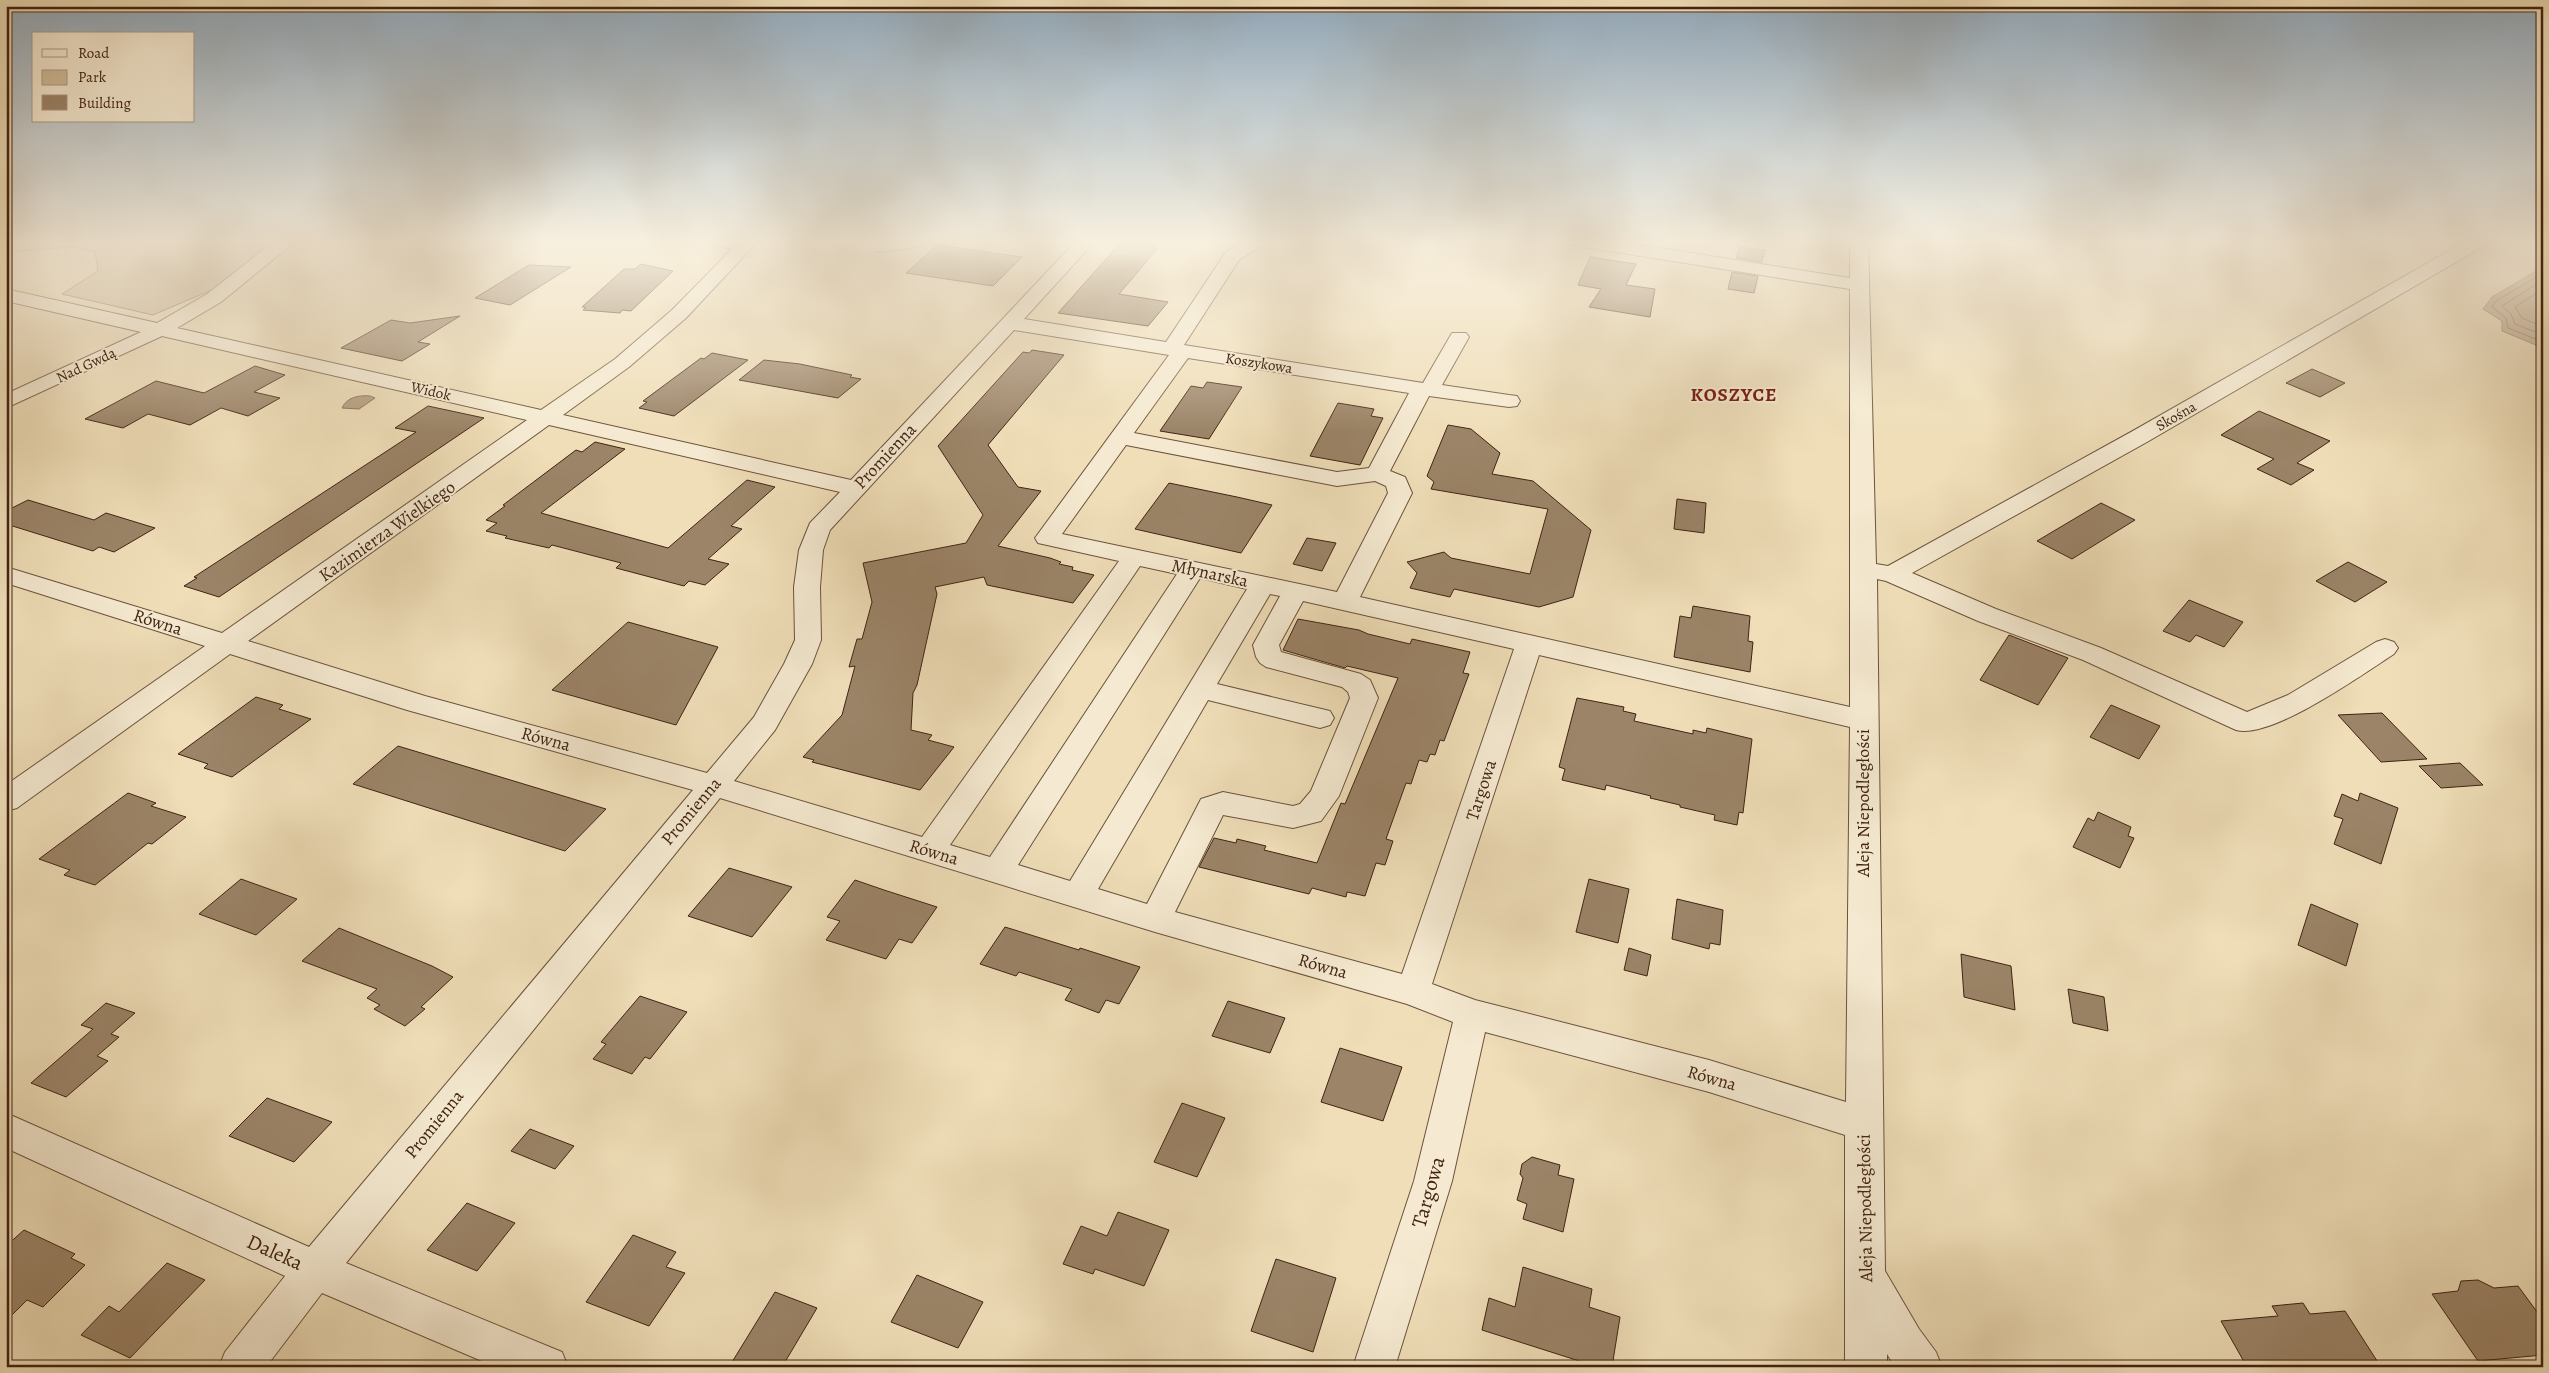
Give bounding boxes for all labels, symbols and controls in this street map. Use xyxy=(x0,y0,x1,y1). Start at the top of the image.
legend xyxy=(32,32,195,122)
text: Road xyxy=(78,43,110,63)
text: Park xyxy=(78,67,107,87)
text: Building xyxy=(78,93,131,113)
street label: Nad Gwdą xyxy=(53,342,120,388)
street label: Koszykowa xyxy=(1224,348,1294,378)
street label: Widok xyxy=(408,376,454,405)
district label: KOSZYCE xyxy=(1691,382,1777,408)
street label: Skośna xyxy=(2152,396,2200,436)
street label: Promienna xyxy=(848,418,922,494)
street label: Kazimierza Wielkiego xyxy=(314,475,460,587)
street label: Młynarska xyxy=(1170,553,1251,593)
street label: Równa xyxy=(130,603,186,641)
street label: Równa xyxy=(519,721,574,757)
street label: Aleja Niepodległości xyxy=(1851,729,1875,878)
street label: Targowa xyxy=(1460,756,1502,824)
street label: Promienna xyxy=(656,772,727,850)
street label: Równa xyxy=(907,833,962,871)
street label: Równa xyxy=(1296,948,1351,985)
street label: Równa xyxy=(1685,1060,1740,1097)
street label: Promienna xyxy=(399,1084,469,1163)
street label: Aleja Niepodległości xyxy=(1852,1134,1878,1283)
street label: Targowa xyxy=(1404,1153,1452,1231)
street label: Daleka xyxy=(242,1227,308,1277)

